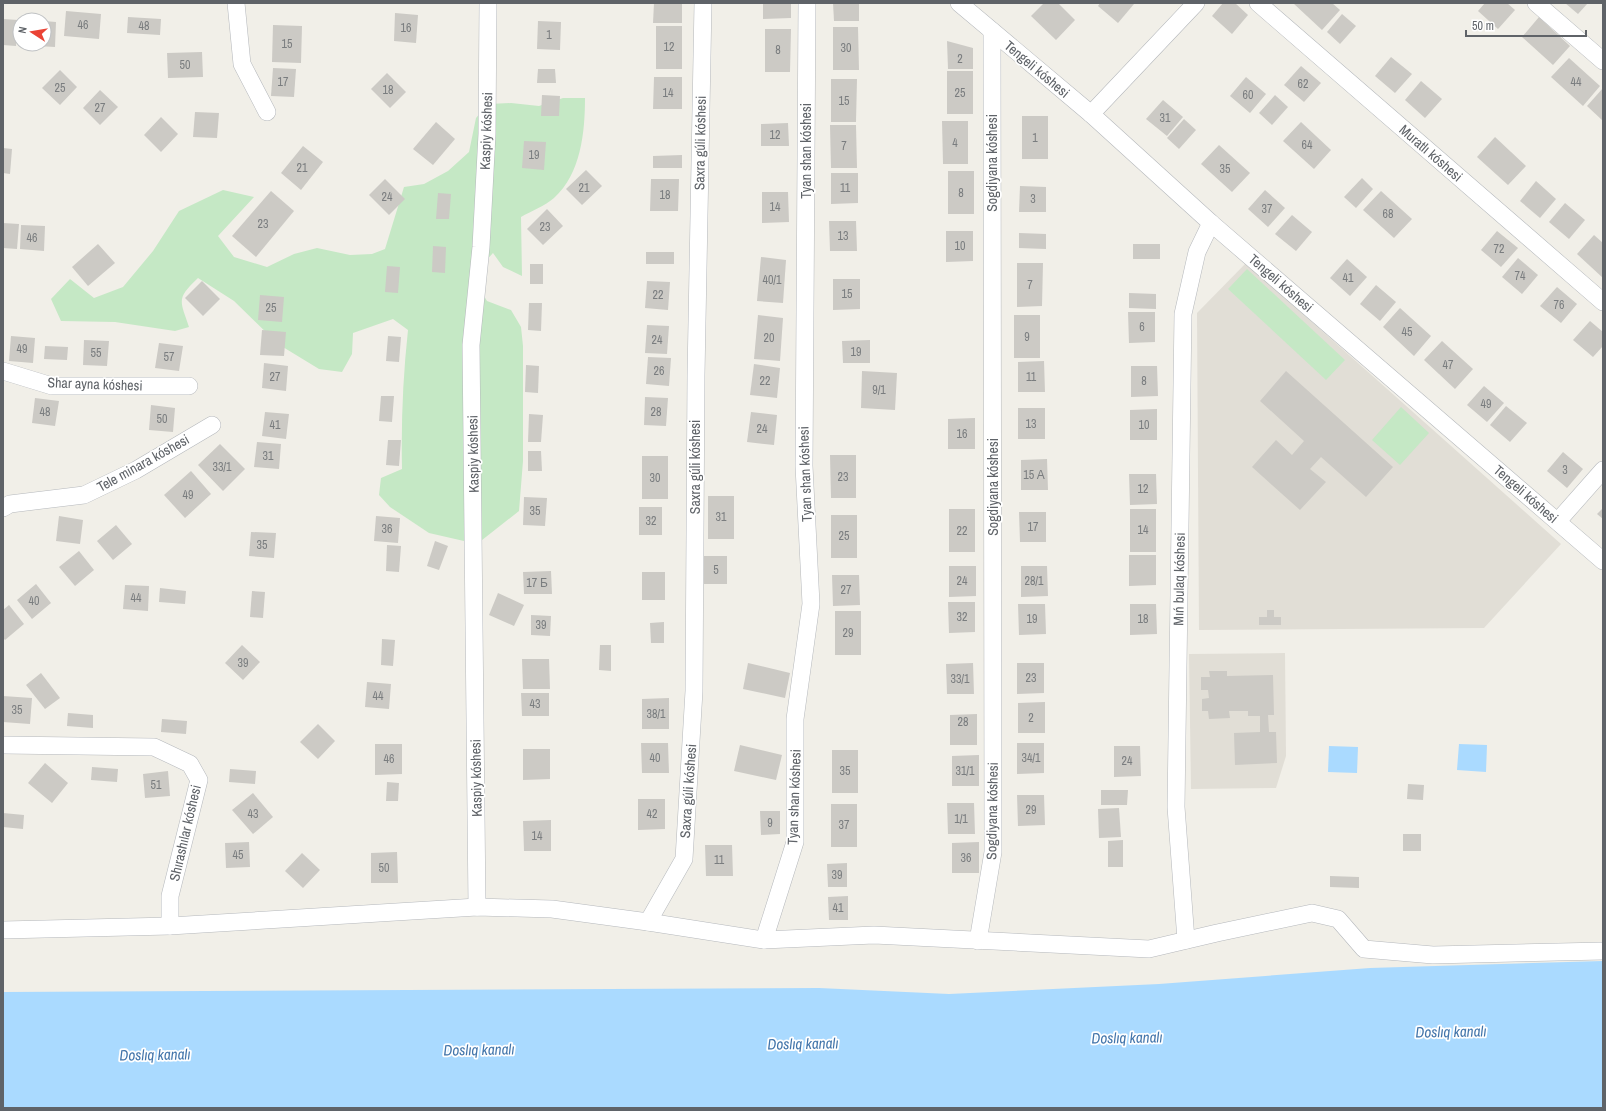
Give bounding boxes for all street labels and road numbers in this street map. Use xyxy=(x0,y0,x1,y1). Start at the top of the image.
street label: Tengeli kóshesi xyxy=(1001,36,1073,102)
street label: Kaspiy kóshesi xyxy=(476,92,496,170)
street label: Saxra gúli kóshesi xyxy=(690,96,710,190)
street label: Tyan shan kóshesi xyxy=(797,103,815,199)
street label: Sogdiyana kóshesi xyxy=(983,114,1001,212)
street label: Muratlı kóshesi xyxy=(1396,121,1466,185)
street label: Tengeli kóshesi xyxy=(1245,250,1317,316)
street label: Shar ayna kóshesi xyxy=(47,373,143,395)
street label: Kaspiy kóshesi xyxy=(463,415,483,493)
street label: Saxra gúli kóshesi xyxy=(686,420,704,514)
street label: Tyan shan kóshesi xyxy=(794,426,816,522)
street label: Tele minara kóshesi xyxy=(94,430,192,496)
street label: Sogdiyana kóshesi xyxy=(984,438,1002,536)
street label: Tengeli kóshesi xyxy=(1490,461,1562,527)
street label: Mıń bulaq kóshesi xyxy=(1169,532,1189,626)
street label: Kaspiy kóshesi xyxy=(466,739,486,817)
street label: Saxra gúli kóshesi xyxy=(676,743,700,839)
street label: Tyan shan kóshesi xyxy=(783,749,805,845)
street label: Sogdiyana kóshesi xyxy=(982,762,1002,860)
street label: Shırashılar kóshesi xyxy=(165,783,205,883)

